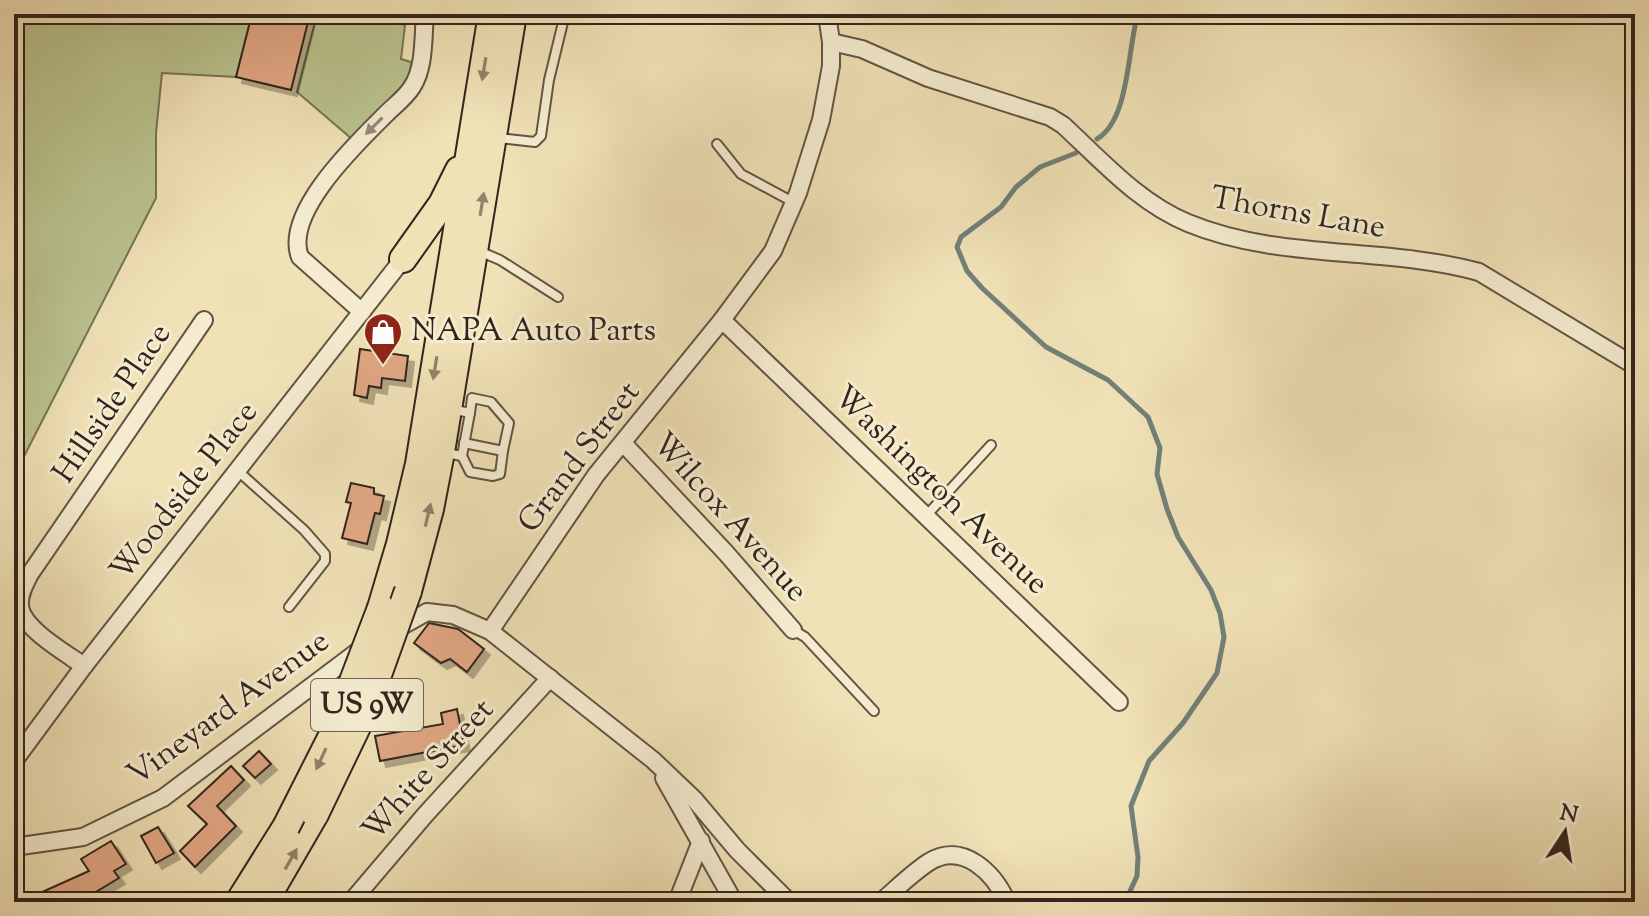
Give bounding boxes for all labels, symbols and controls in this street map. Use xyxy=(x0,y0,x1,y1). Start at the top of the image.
one-way arrow xyxy=(477,57,489,82)
one-way arrow xyxy=(365,116,383,135)
street label: Thorns Lane xyxy=(1207,176,1389,252)
one-way arrow xyxy=(476,191,489,216)
place label: NAPA Auto Parts xyxy=(411,309,656,355)
shop icon: NAPA Auto Parts xyxy=(362,311,404,366)
street label: Hillside Place xyxy=(43,315,183,493)
one-way arrow xyxy=(428,355,441,380)
street label: Grand Street xyxy=(508,373,652,543)
street label: Washington Avenue xyxy=(822,376,1058,606)
street label: Woodside Place xyxy=(100,392,270,592)
street label: Wilcox Avenue xyxy=(640,423,818,613)
one-way arrow xyxy=(422,503,435,528)
street label: Vineyard Avenue xyxy=(118,620,340,798)
road number: US 9W xyxy=(311,679,423,731)
street label: White Street xyxy=(352,689,506,853)
one-way arrow xyxy=(314,747,328,770)
north arrow xyxy=(1525,792,1605,872)
text: N xyxy=(1557,798,1581,833)
one-way arrow xyxy=(284,848,298,870)

